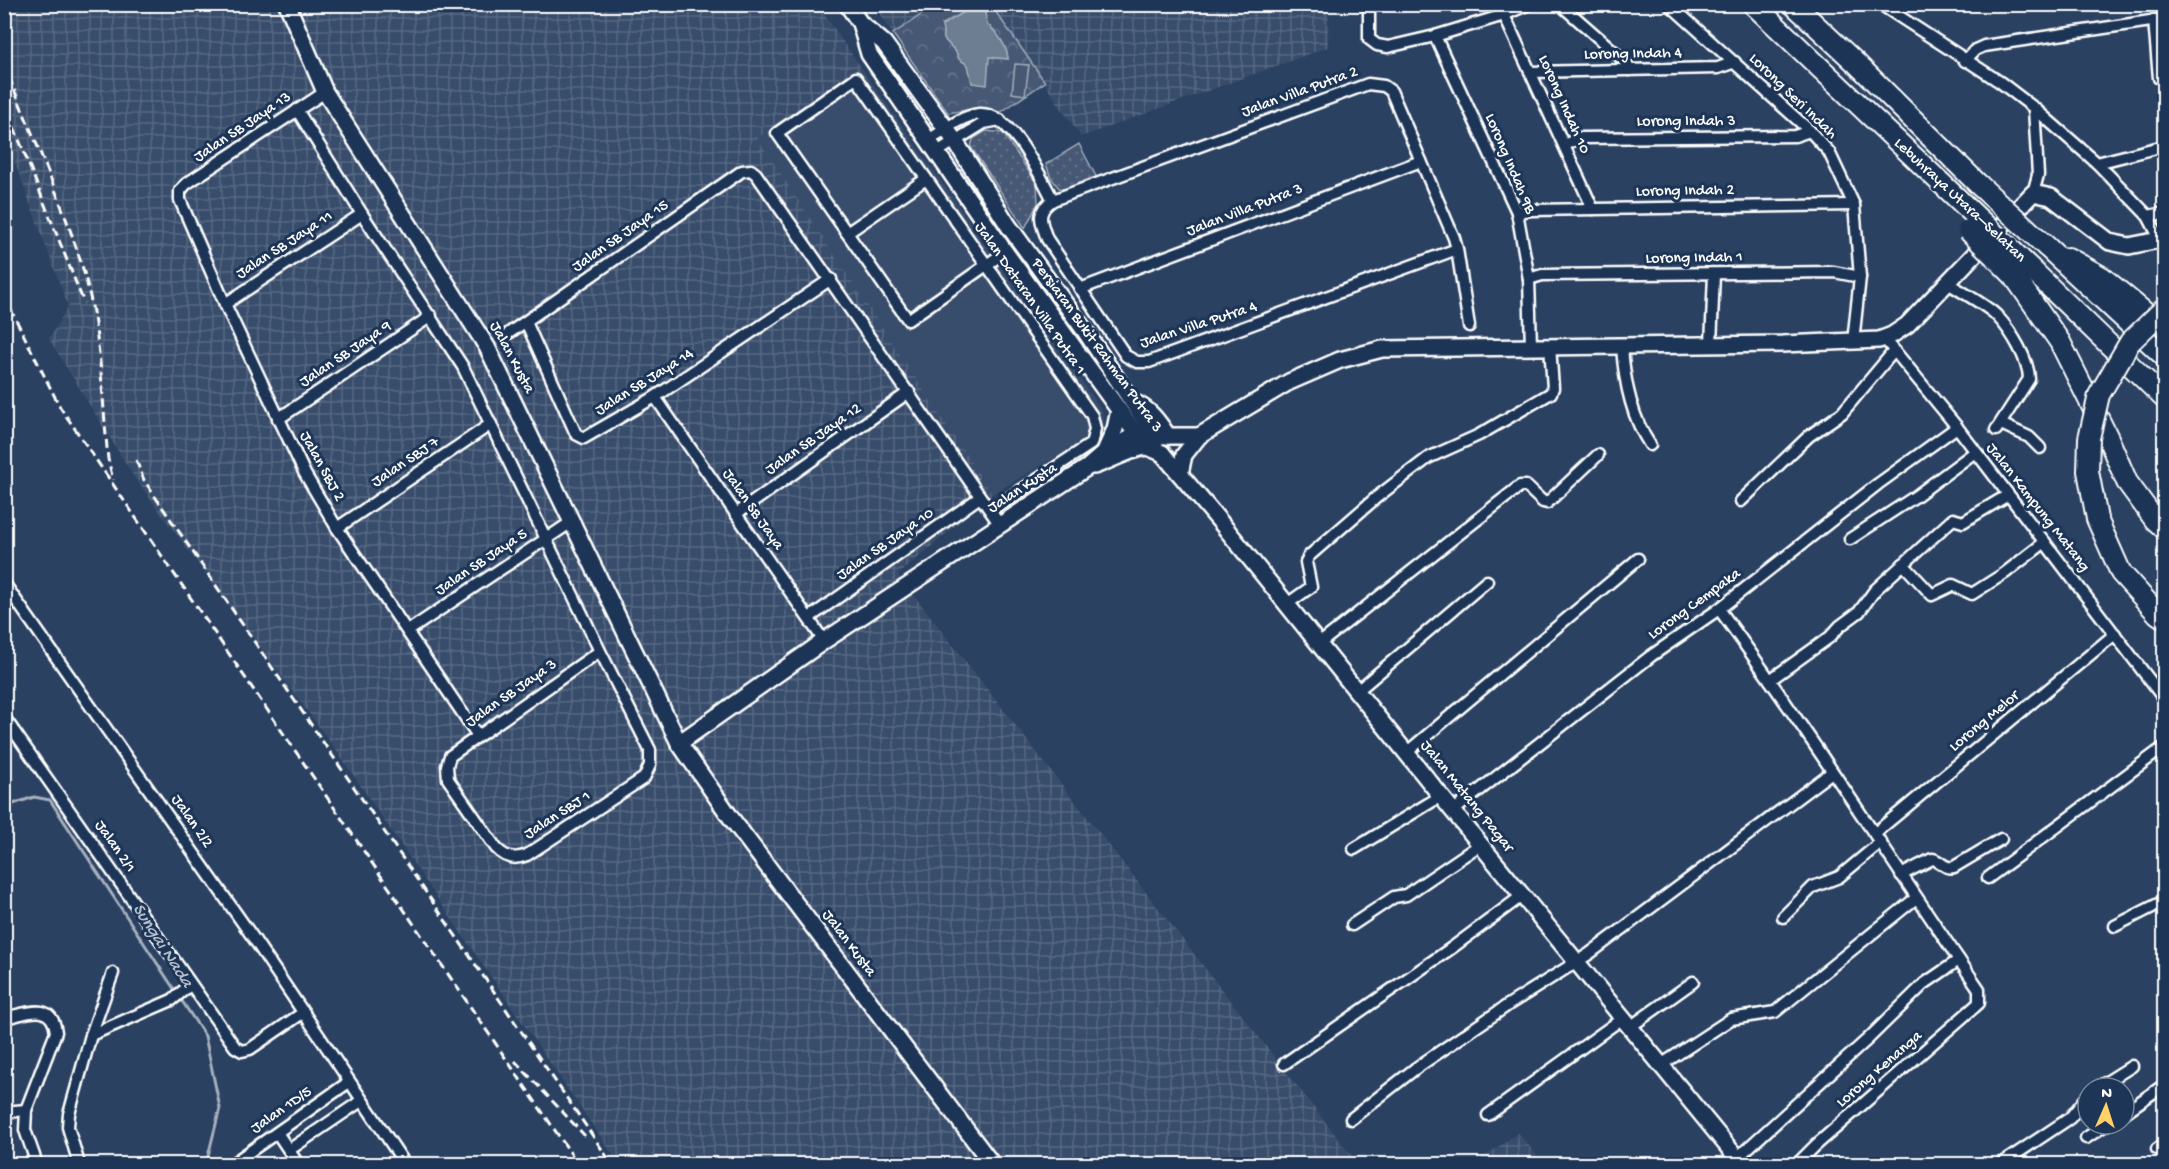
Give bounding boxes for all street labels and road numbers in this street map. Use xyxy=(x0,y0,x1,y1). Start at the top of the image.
street label: Lorong Indah 4 xyxy=(1584,45,1683,65)
street label: Lorong Seri Indah xyxy=(1744,50,1840,144)
street label: Lorong Indah 10 xyxy=(1533,53,1593,157)
street label: Jalan Villa Putra 2 xyxy=(1239,63,1361,123)
street label: Jalan SB Jaya 13 xyxy=(191,88,295,168)
street label: Lorong Indah 9B xyxy=(1479,111,1539,218)
street label: Lorong Indah 3 xyxy=(1636,113,1736,132)
street label: Lebuhraya Utara–Selatan xyxy=(1889,135,2029,268)
street label: Jalan Villa Putra 3 xyxy=(1184,180,1306,242)
street label: Lorong Indah 2 xyxy=(1636,182,1735,202)
street label: Jalan SB Jaya 15 xyxy=(569,197,673,277)
street label: Jalan SB Jaya 11 xyxy=(233,208,337,284)
street label: Jalan Dataran Villa Putra 1 xyxy=(969,219,1089,379)
street label: Lorong Indah 1 xyxy=(1645,249,1743,269)
street label: Persiaran Bukit Rahman Putra 3 xyxy=(1026,254,1166,437)
street label: Jalan Villa Putra 4 xyxy=(1138,298,1260,354)
street label: Jalan SB Jaya 9 xyxy=(297,317,395,393)
street label: Jalan Kusta xyxy=(484,319,538,398)
street label: Jalan SB Jaya 14 xyxy=(592,345,698,421)
street label: Jalan SB Jaya 12 xyxy=(762,400,866,480)
street label: Jalan SBJ 2 xyxy=(294,429,348,505)
street label: Jalan SBJ 7 xyxy=(369,433,444,493)
street label: Jalan Kampung Matang xyxy=(1981,440,2093,576)
street label: Jalan Kusta xyxy=(985,459,1062,518)
street label: Jalan SB Jaya xyxy=(717,466,788,555)
street label: Jalan SB Jaya 10 xyxy=(834,505,938,585)
street label: Jalan SB Jaya 5 xyxy=(432,525,532,601)
street label: Lorong Cempaka xyxy=(1645,564,1746,645)
street label: Jalan SB Jaya 3 xyxy=(463,656,561,732)
street label: Lorong Melor xyxy=(1946,686,2025,757)
street label: Jalan Matang Pagar xyxy=(1415,737,1518,858)
street label: Jalan SBJ 1 xyxy=(521,787,595,845)
street label: Jalan 2/2 xyxy=(166,792,216,852)
street label: Jalan 2/1 xyxy=(89,817,139,877)
street label: Jalan Kusta xyxy=(817,907,880,982)
street label: Lorong Kenanga xyxy=(1833,1027,1928,1113)
street label: Jalan 1D/5 xyxy=(248,1083,316,1139)

